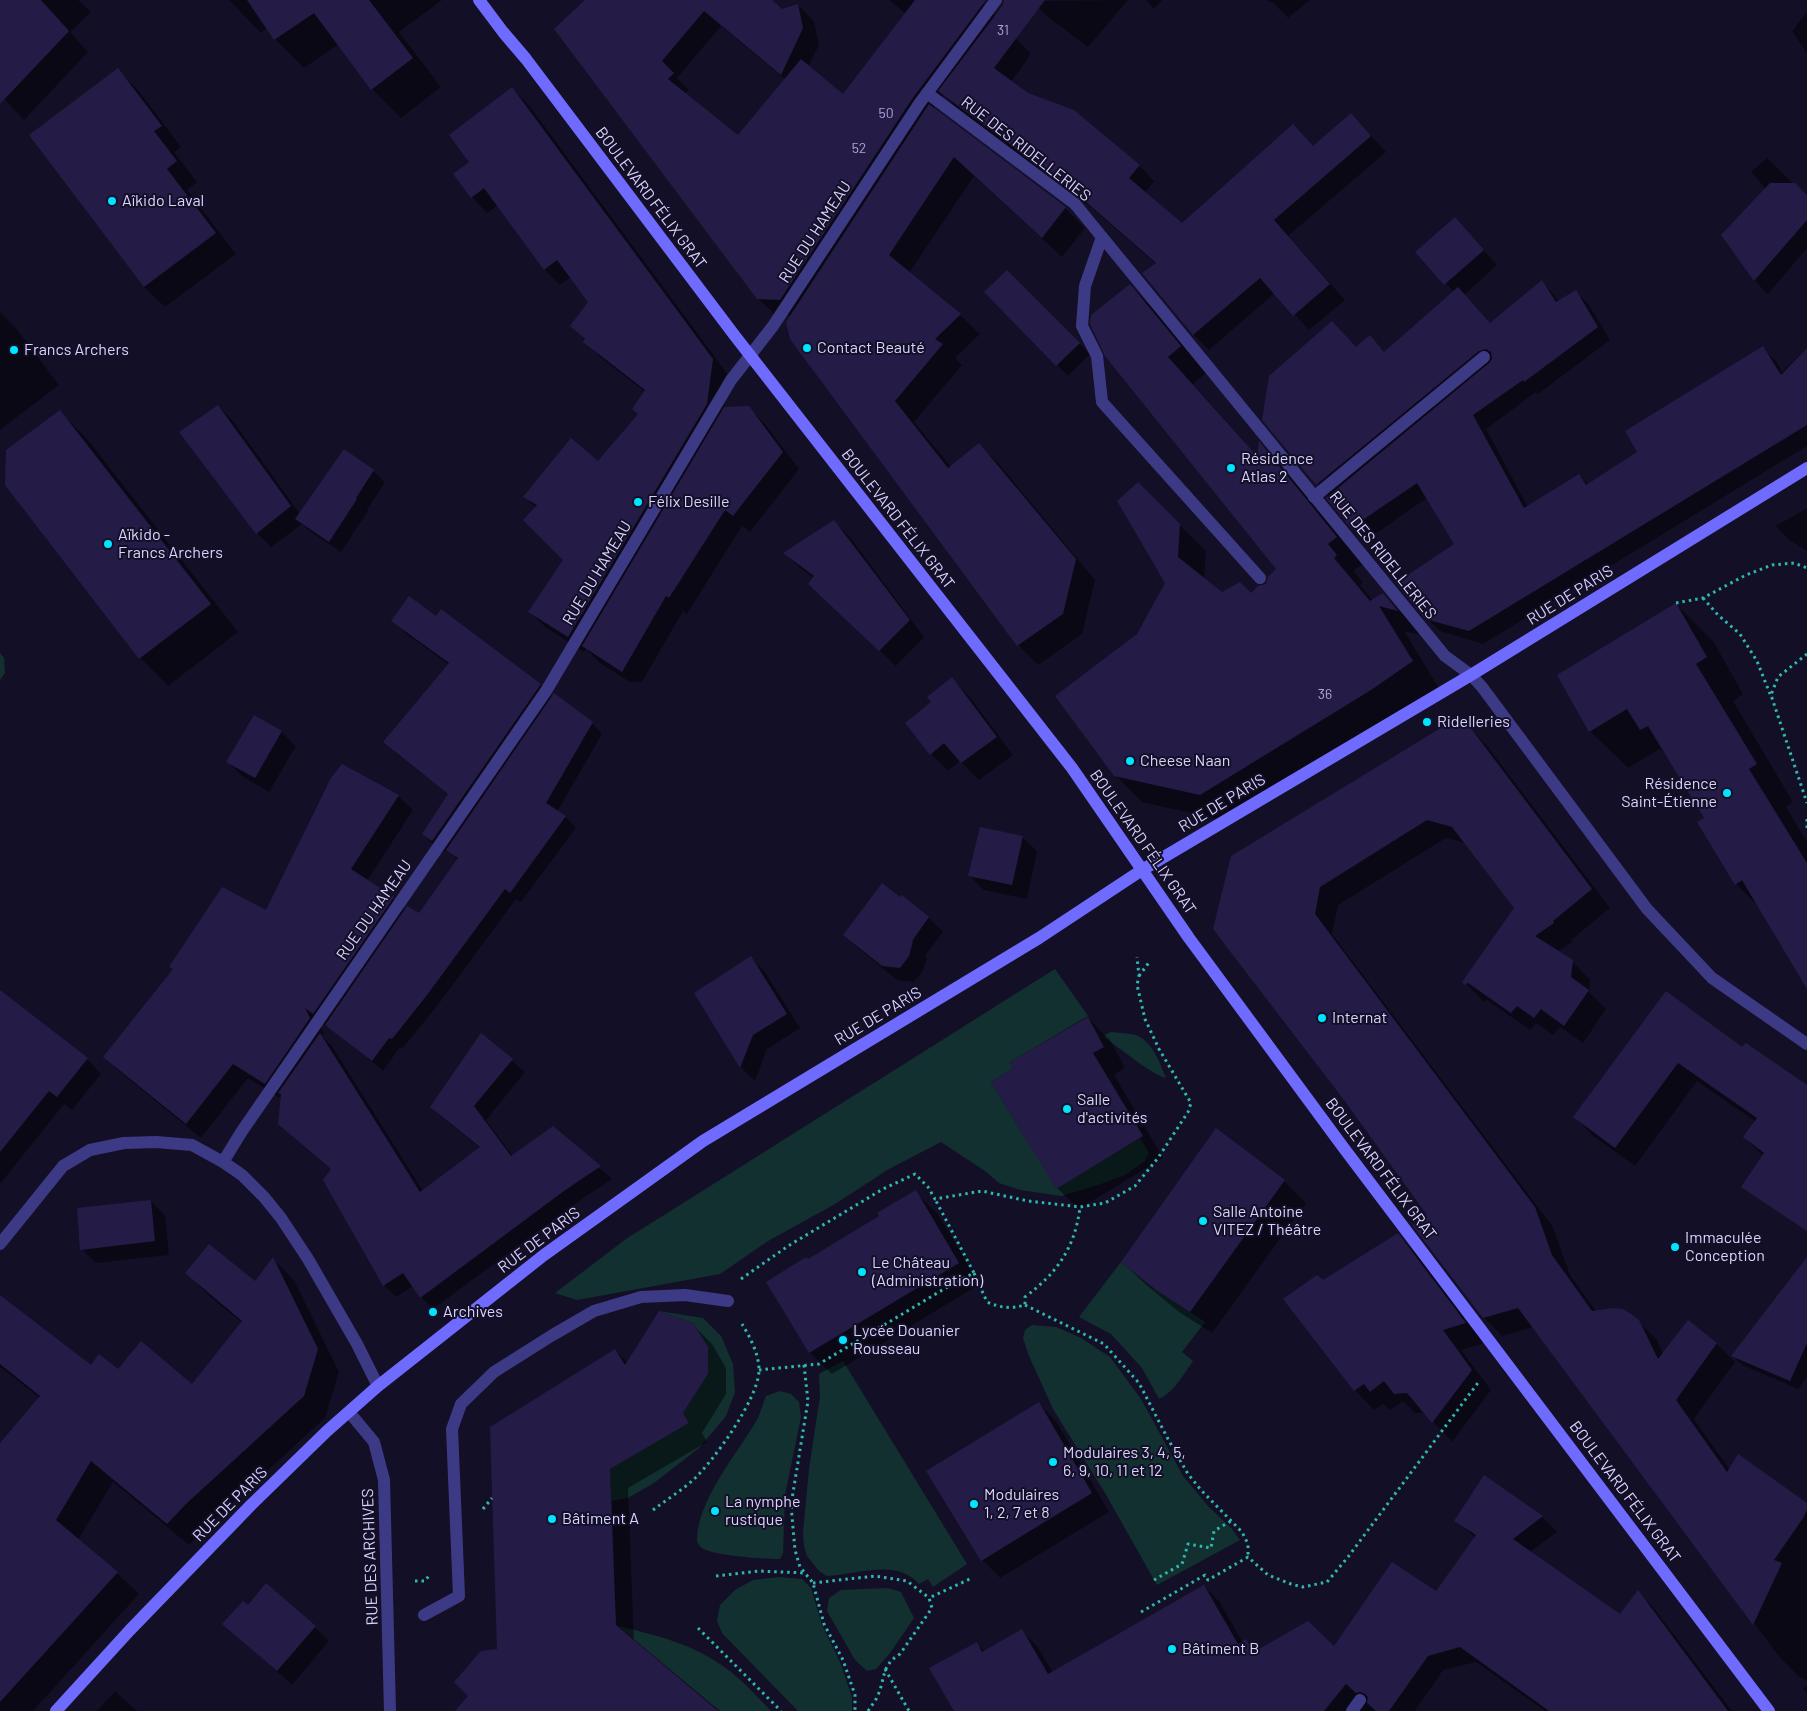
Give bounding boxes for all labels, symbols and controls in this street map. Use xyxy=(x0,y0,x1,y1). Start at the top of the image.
house number: 31 xyxy=(997,22,1009,38)
street label: RUE DES RIDELLERIES xyxy=(957,92,1095,206)
house number: 50 xyxy=(878,105,894,121)
street label: BOULEVARD FÉLIX GRAT xyxy=(591,123,711,273)
house number: 52 xyxy=(852,140,866,156)
street label: RUE DU HAMEAU xyxy=(775,177,855,287)
place label: Aîkido Laval xyxy=(122,191,204,211)
marker: Aîkido Laval xyxy=(106,195,118,207)
place label: Contact Beauté xyxy=(817,338,925,358)
place label: Francs Archers xyxy=(24,340,129,360)
marker: Contact Beauté xyxy=(801,342,813,354)
marker: Francs Archers xyxy=(8,344,20,356)
street label: BOULEVARD FÉLIX GRAT xyxy=(837,445,959,593)
place label: Résidence Atlas 2 xyxy=(1241,449,1313,487)
marker: Résidence Atlas 2 xyxy=(1225,462,1237,474)
street label: RUE DES RIDELLERIES xyxy=(1325,487,1441,623)
place label: Félix Desille xyxy=(648,492,730,512)
marker: Félix Desille xyxy=(632,496,644,508)
street label: RUE DU HAMEAU xyxy=(558,518,636,628)
place label: Aïkido - Francs Archers xyxy=(118,525,223,563)
marker: Aïkido - Francs Archers xyxy=(102,538,114,550)
street label: RUE DE PARIS xyxy=(1523,561,1617,629)
house number: 36 xyxy=(1318,686,1332,702)
place label: Ridelleries xyxy=(1437,712,1510,732)
marker: Ridelleries xyxy=(1421,716,1433,728)
place label: Cheese Naan xyxy=(1140,751,1230,771)
marker: Cheese Naan xyxy=(1124,755,1136,767)
street label: BOULEVARD FÉLIX GRAT xyxy=(1086,766,1200,918)
street label: RUE DE PARIS xyxy=(1175,770,1269,836)
place label: Résidence Saint-Étienne xyxy=(1621,774,1717,812)
marker: Résidence Saint-Étienne xyxy=(1721,787,1733,799)
street label: RUE DU HAMEAU xyxy=(332,856,416,964)
street label: RUE DE PARIS xyxy=(831,983,925,1049)
place label: Internat xyxy=(1332,1008,1387,1028)
marker: Internat xyxy=(1316,1012,1328,1024)
place label: Salle d'activités xyxy=(1077,1090,1147,1128)
street label: BOULEVARD FÉLIX GRAT xyxy=(1321,1094,1441,1244)
marker: Salle d'activités xyxy=(1061,1103,1073,1115)
place label: Salle Antoine VITEZ / Théâtre xyxy=(1213,1202,1321,1240)
street label: RUE DE PARIS xyxy=(494,1203,584,1277)
marker: Salle Antoine VITEZ / Théâtre xyxy=(1197,1215,1209,1227)
place label: Immaculée Conception xyxy=(1685,1228,1765,1266)
marker: Immaculée Conception xyxy=(1669,1241,1681,1253)
place label: Le Château (Administration) xyxy=(872,1253,983,1291)
marker: Le Château (Administration) xyxy=(856,1266,868,1278)
place label: Archives xyxy=(443,1302,503,1322)
marker: Archives xyxy=(427,1306,439,1318)
place label: Lycée Douanier Rousseau xyxy=(853,1321,960,1359)
marker: Lycée Douanier Rousseau xyxy=(837,1334,849,1346)
street label: BOULEVARD FÉLIX GRAT xyxy=(1565,1417,1685,1567)
place label: Modulaires 3, 4, 5, 6, 9, 10, 11 et 12 xyxy=(1063,1443,1186,1481)
marker: Modulaires 3, 4, 5, 6, 9, 10, 11 et 12 xyxy=(1047,1456,1059,1468)
street label: RUE DE PARIS xyxy=(189,1463,271,1545)
place label: Modulaires 1, 2, 7 et 8 xyxy=(984,1485,1059,1523)
street label: RUE DES ARCHIVES xyxy=(358,1488,382,1626)
place label: La nymphe rustique xyxy=(725,1492,800,1530)
marker: Modulaires 1, 2, 7 et 8 xyxy=(968,1498,980,1510)
marker: La nymphe rustique xyxy=(709,1505,721,1517)
place label: Bâtiment A xyxy=(562,1509,639,1529)
marker: Bâtiment A xyxy=(546,1513,558,1525)
place label: Bâtiment B xyxy=(1182,1639,1259,1659)
marker: Bâtiment B xyxy=(1166,1643,1178,1655)

